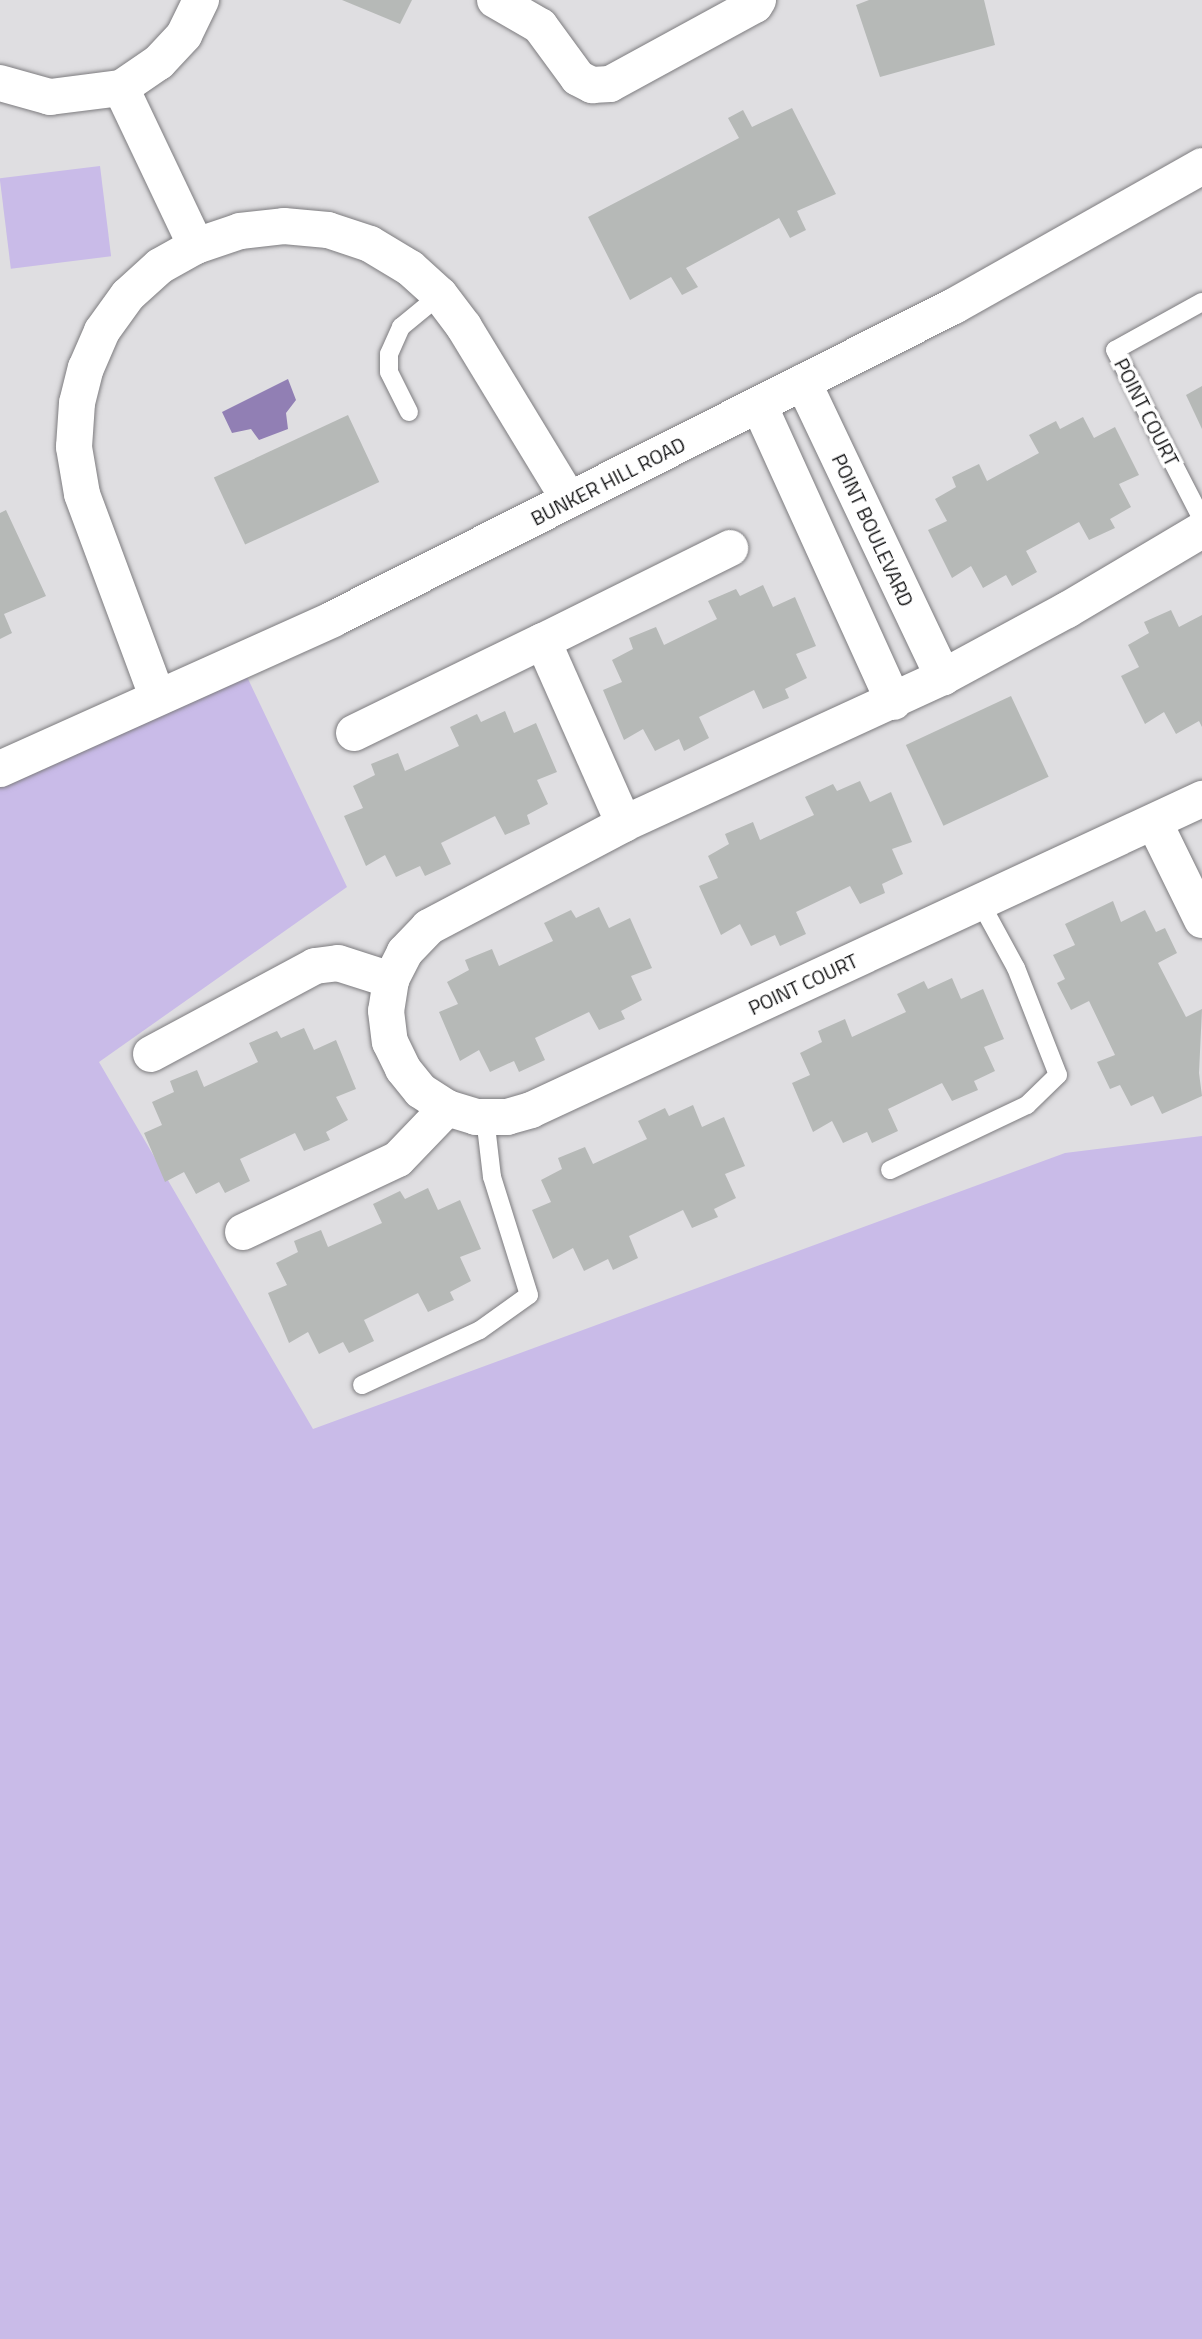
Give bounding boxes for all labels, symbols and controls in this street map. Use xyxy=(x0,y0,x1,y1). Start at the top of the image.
street label: POINT COURT xyxy=(1110,354,1184,470)
street label: BUNKER HILL ROAD xyxy=(527,432,689,530)
street label: POINT BOULEVARD xyxy=(827,450,919,610)
street label: POINT COURT xyxy=(745,948,861,1020)

